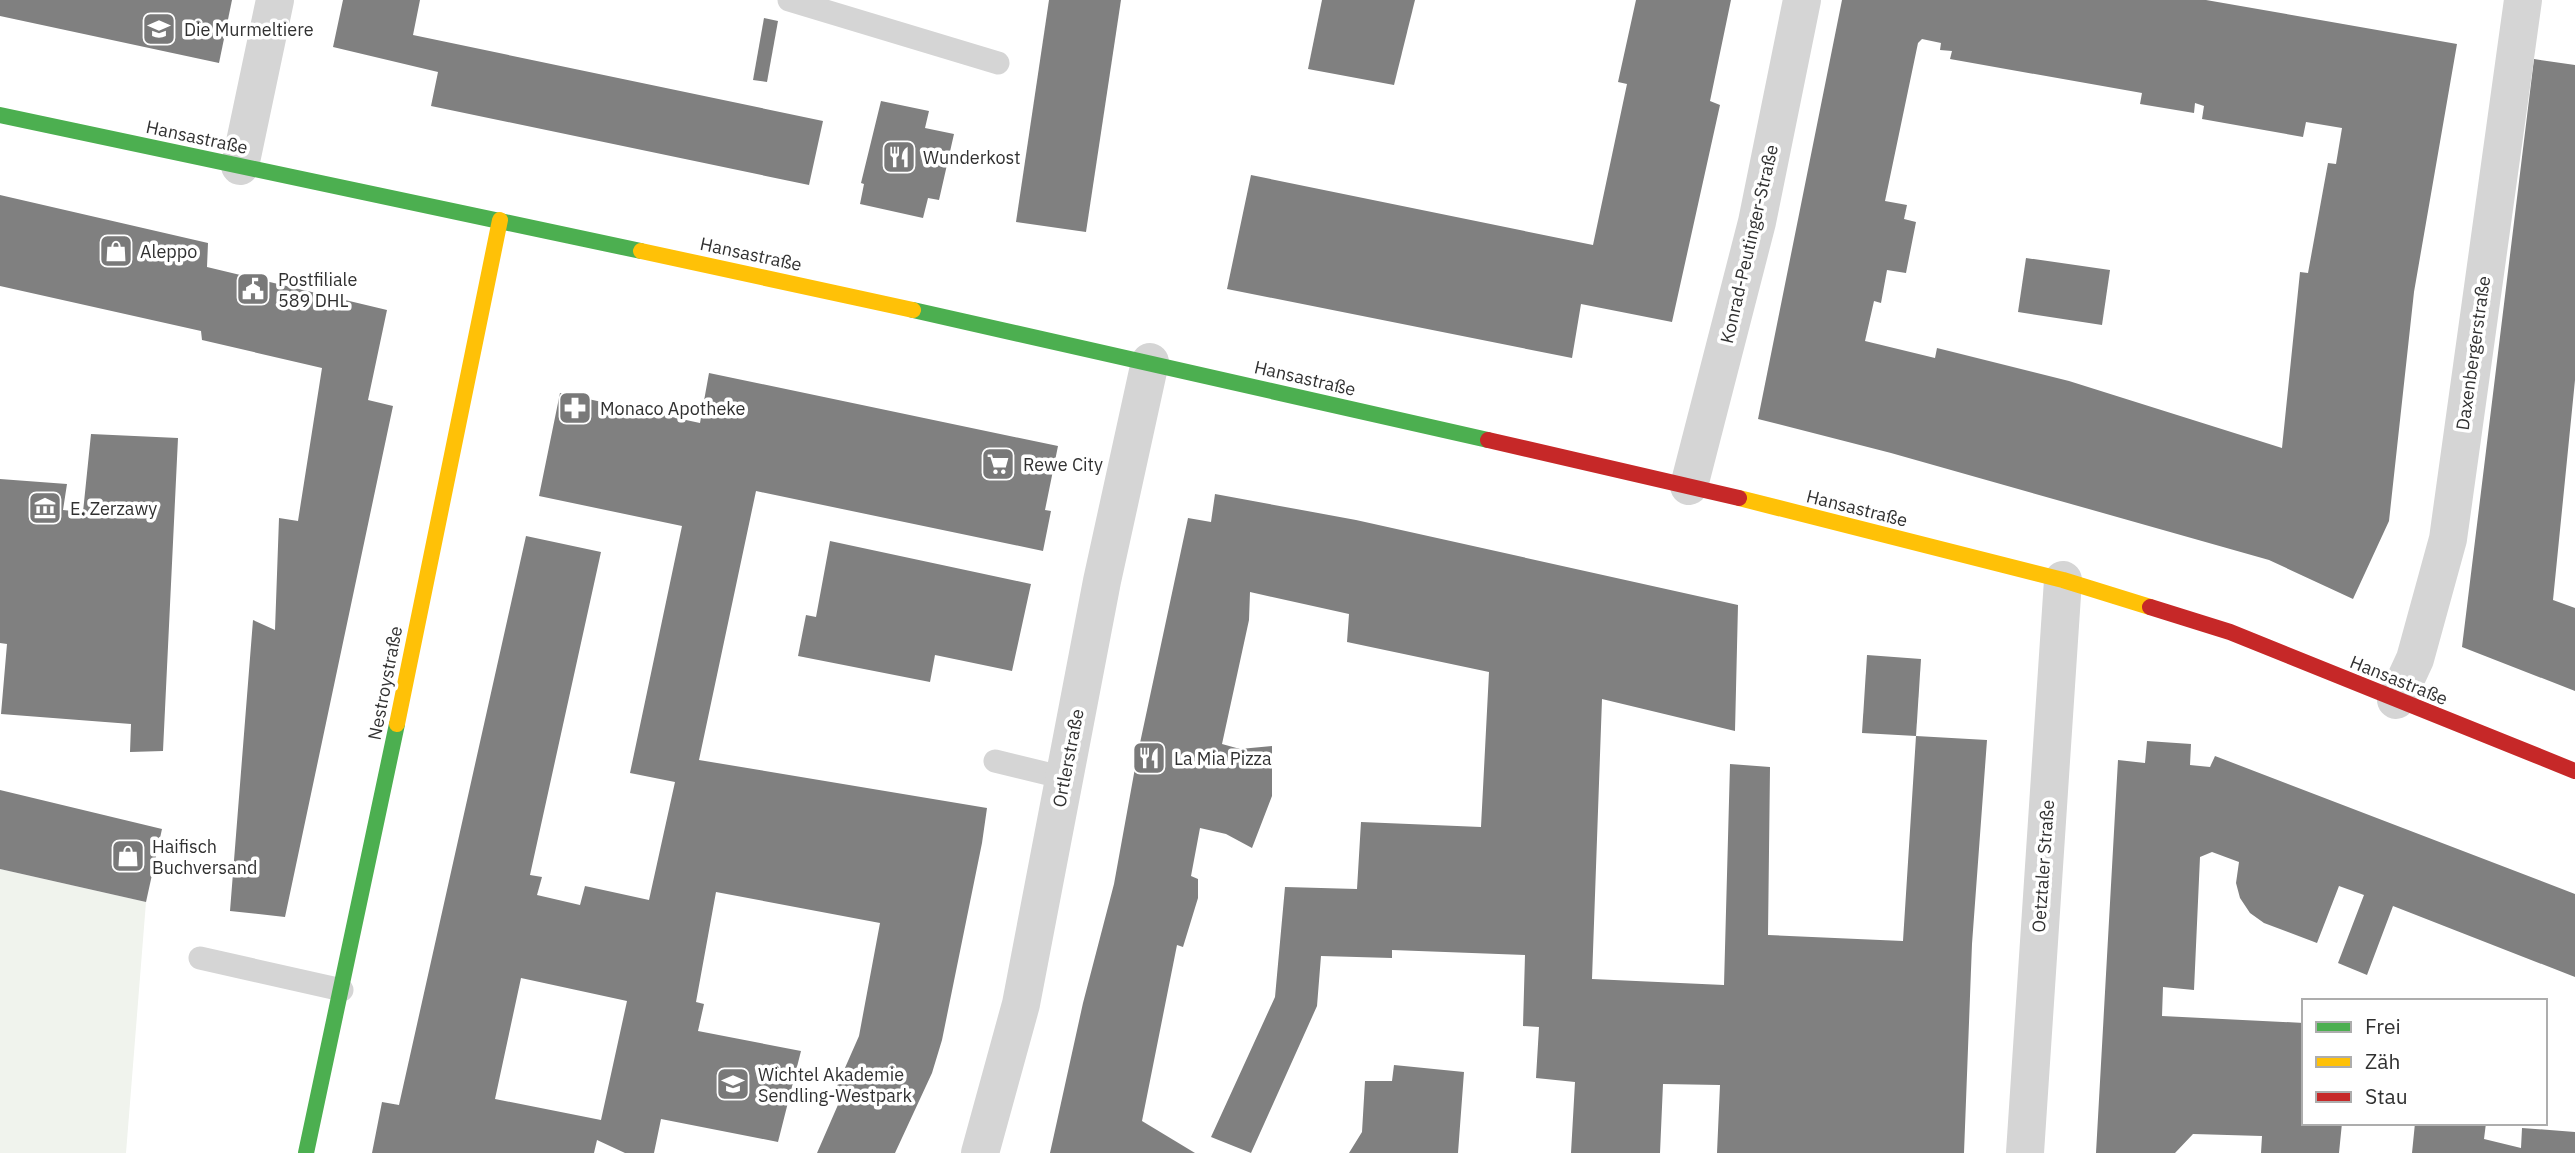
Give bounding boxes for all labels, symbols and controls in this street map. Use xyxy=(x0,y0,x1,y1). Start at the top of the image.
school or university icon: Die Murmeltiere xyxy=(140,10,178,48)
place label: Die Murmeltiere xyxy=(184,18,314,41)
street label: Hansastraße xyxy=(144,115,250,159)
restaurant icon: Wunderkost xyxy=(880,138,918,176)
street label: Konrad-Peutinger-Straße xyxy=(1715,142,1783,346)
place label: Wunderkost xyxy=(923,146,1021,169)
shop icon: Aleppo xyxy=(97,232,135,270)
street label: Hansastraße xyxy=(698,232,804,276)
place label: Aleppo xyxy=(140,240,197,263)
place label: Postfiliale 589 DHL xyxy=(278,268,358,312)
public building icon: Postfiliale 589 DHL xyxy=(234,270,272,308)
street label: Daxenbergerstraße xyxy=(2451,274,2495,432)
street label: Hansastraße xyxy=(1252,355,1358,401)
pharmacy icon: Monaco Apotheke xyxy=(556,389,594,427)
place label: Monaco Apotheke xyxy=(600,397,745,420)
supermarket icon: Rewe City xyxy=(979,445,1017,483)
place label: Rewe City xyxy=(1023,453,1103,476)
street label: Hansastraße xyxy=(1804,484,1910,532)
museum icon: E. Zerzawy xyxy=(26,489,64,527)
place label: E. Zerzawy xyxy=(70,497,157,520)
street label: Nestroystraße xyxy=(363,624,407,742)
street label: Hansastraße xyxy=(2347,650,2451,710)
street label: Ortlerstraße xyxy=(1047,707,1089,809)
restaurant icon: La Mia Pizza xyxy=(1130,739,1168,777)
place label: La Mia Pizza xyxy=(1174,747,1272,770)
street label: Oetztaler Straße xyxy=(2027,799,2059,933)
place label: Haifisch Buchversand xyxy=(152,835,257,879)
shop icon: Haifisch Buchversand xyxy=(109,837,147,875)
legend xyxy=(2302,999,2547,1125)
text: Frei xyxy=(2365,1012,2401,1040)
text: Zäh xyxy=(2365,1047,2400,1075)
place label: Wichtel Akademie Sendling-Westpark xyxy=(758,1063,912,1107)
school or university icon: Wichtel Akademie Sendling-Westpark xyxy=(714,1065,752,1103)
text: Stau xyxy=(2365,1082,2408,1110)

